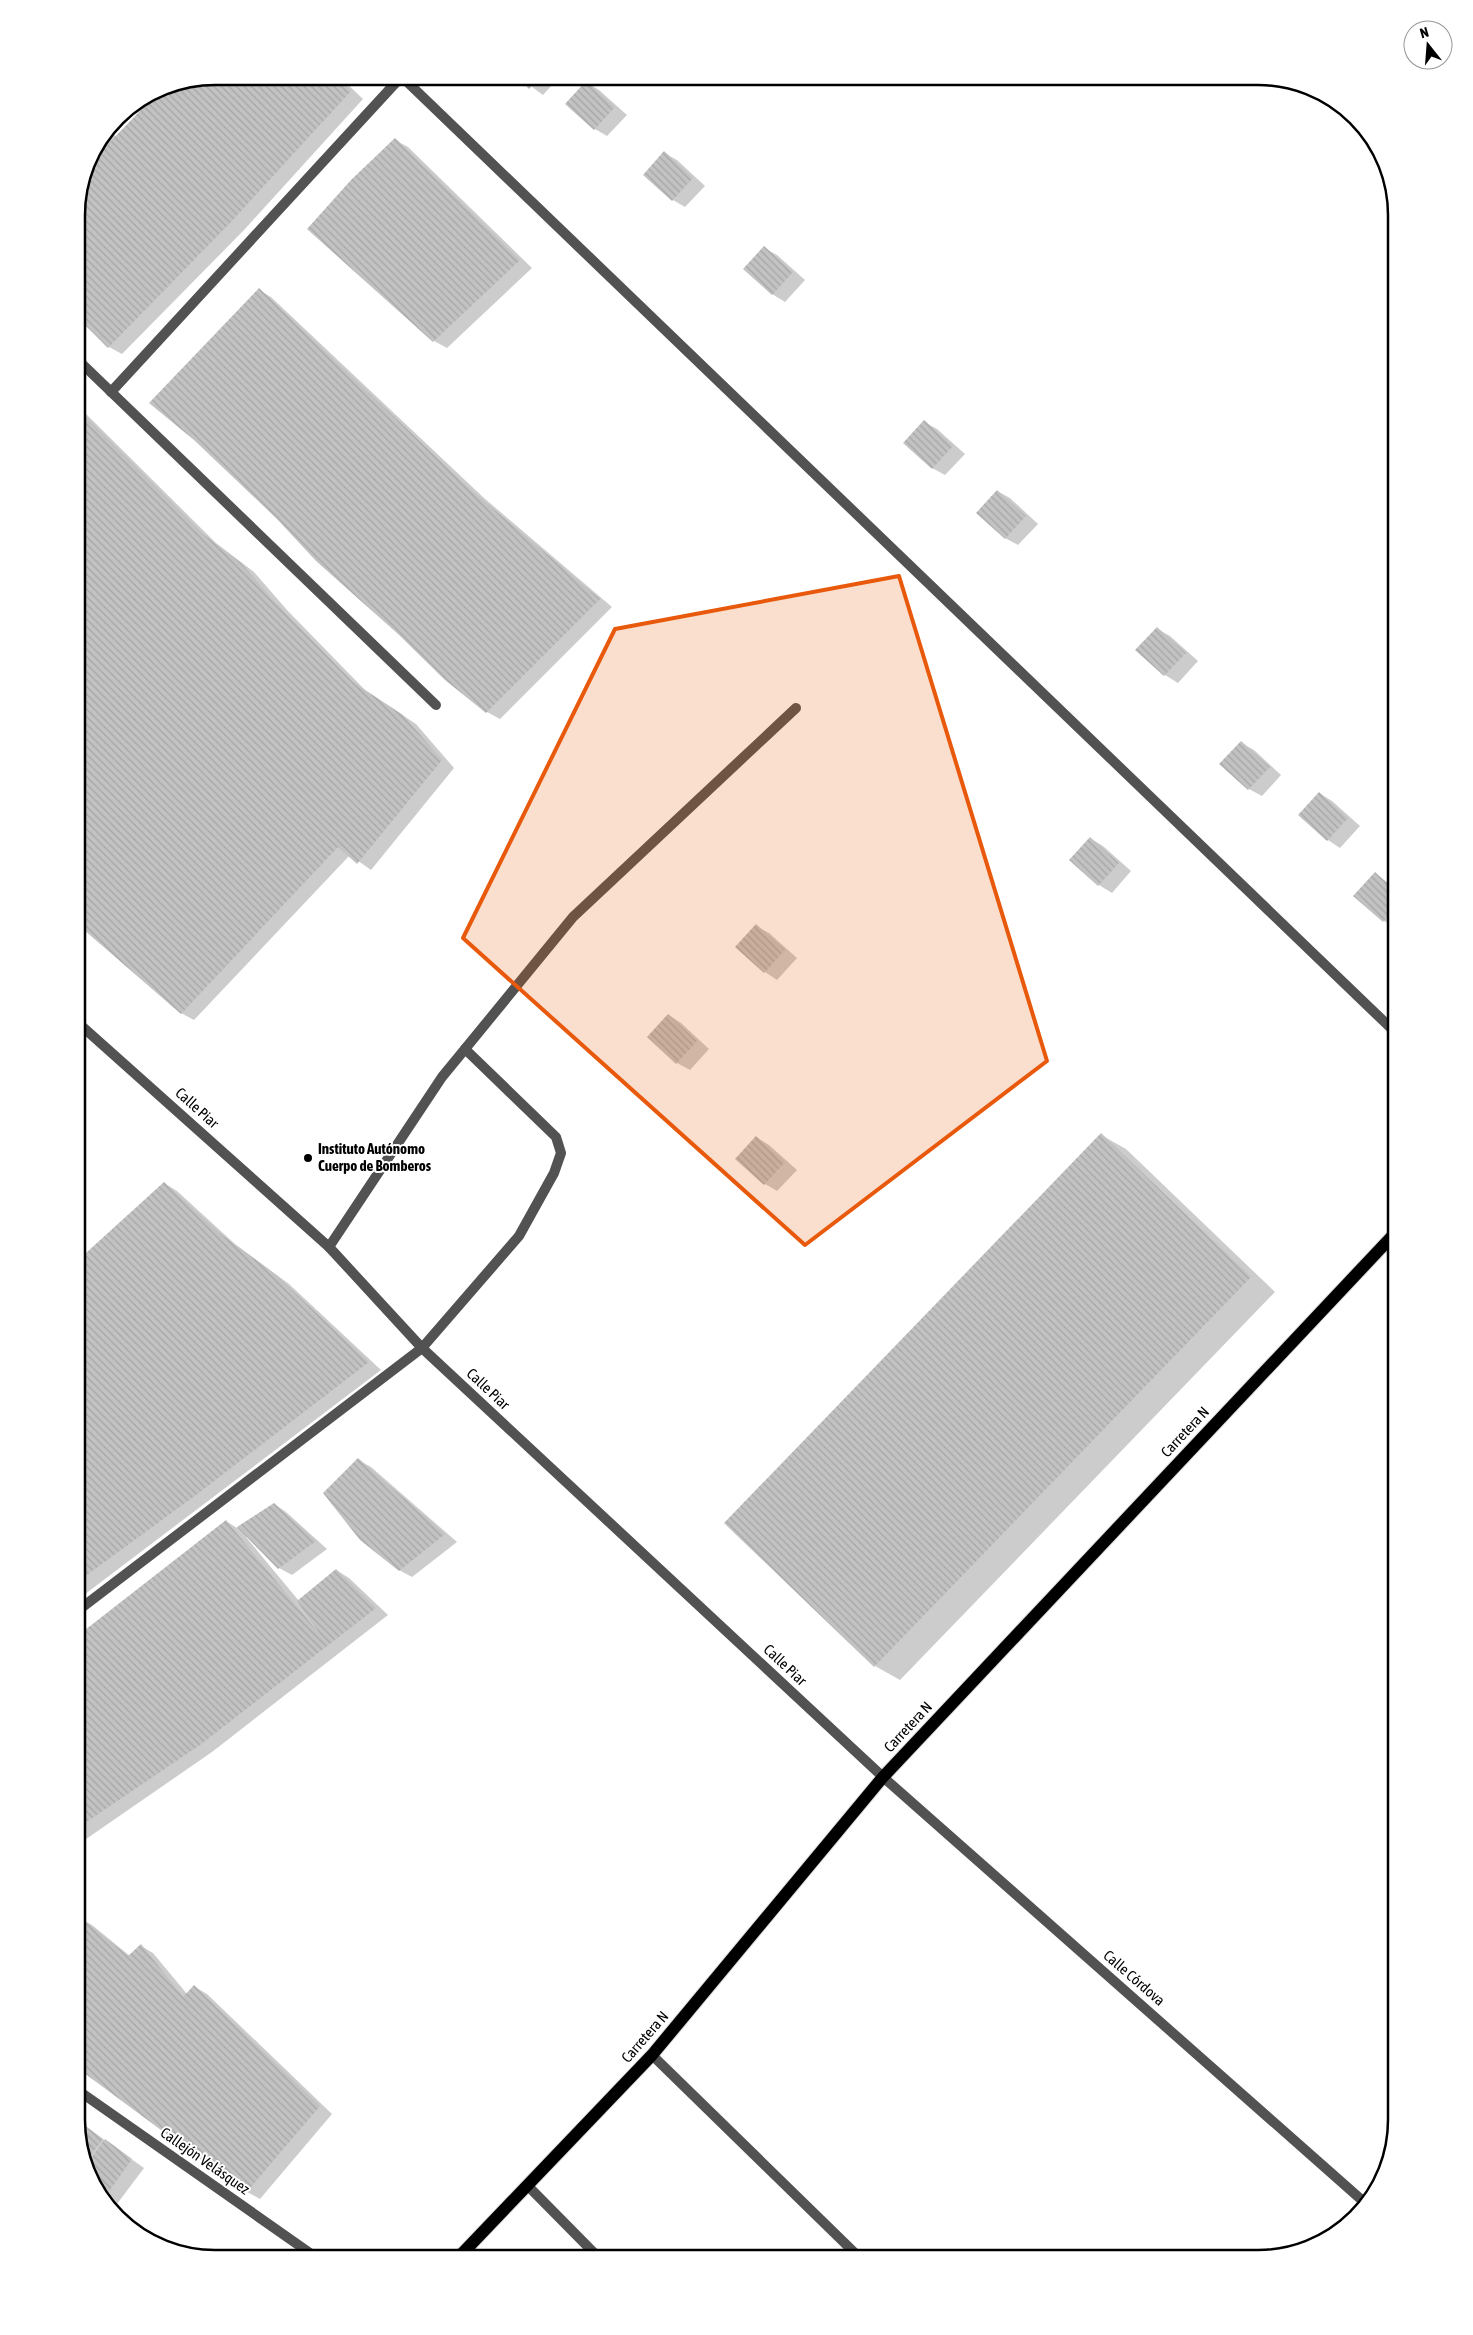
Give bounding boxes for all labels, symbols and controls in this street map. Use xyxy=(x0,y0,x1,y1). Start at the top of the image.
north arrow xyxy=(1403,20,1453,70)
text: N xyxy=(1418,24,1430,41)
street label: Calle Piar xyxy=(172,1084,223,1132)
place label: Instituto Autónomo Cuerpo de Bomberos xyxy=(318,1140,432,1174)
marker: Instituto Autónomo Cuerpo de Bomberos xyxy=(302,1152,314,1164)
street label: Calle Piar xyxy=(463,1365,514,1413)
street label: Carretera N xyxy=(1157,1403,1212,1460)
street label: Calle Piar xyxy=(760,1641,811,1689)
street label: Carretera N xyxy=(880,1698,935,1755)
street label: Calle Córdova xyxy=(1100,1946,1168,2009)
street label: Carretera N xyxy=(618,2008,671,2066)
street label: Callejón Velásquez xyxy=(158,2124,254,2198)

